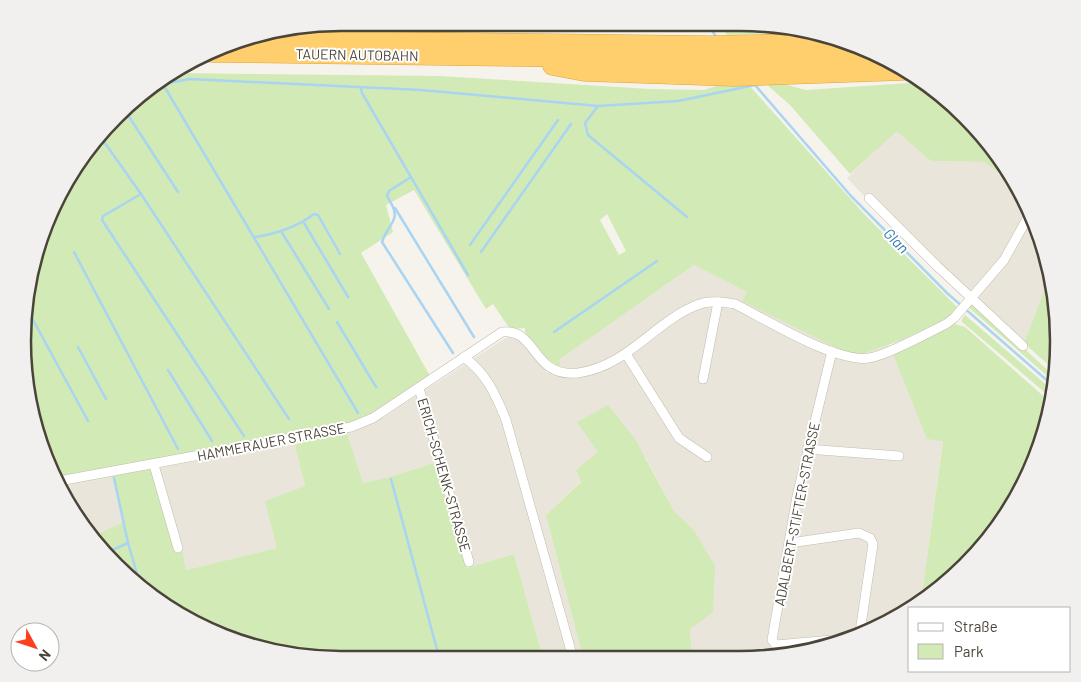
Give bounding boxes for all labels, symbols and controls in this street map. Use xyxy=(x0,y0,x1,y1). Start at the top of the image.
street label: TAUERN AUTOBAHN xyxy=(295,45,419,64)
water label: Glan xyxy=(880,224,913,257)
street label: ERICH-SCHENK-STRASSE xyxy=(414,396,475,554)
street label: HAMMERAUER STRASSE xyxy=(195,419,346,464)
street label: ADALBERT-STIFTER-STRASSE xyxy=(770,420,823,607)
legend xyxy=(908,607,1071,672)
text: Straße xyxy=(954,617,998,635)
north arrow xyxy=(10,622,60,672)
text: Park xyxy=(954,642,984,660)
text: N xyxy=(36,647,55,665)

